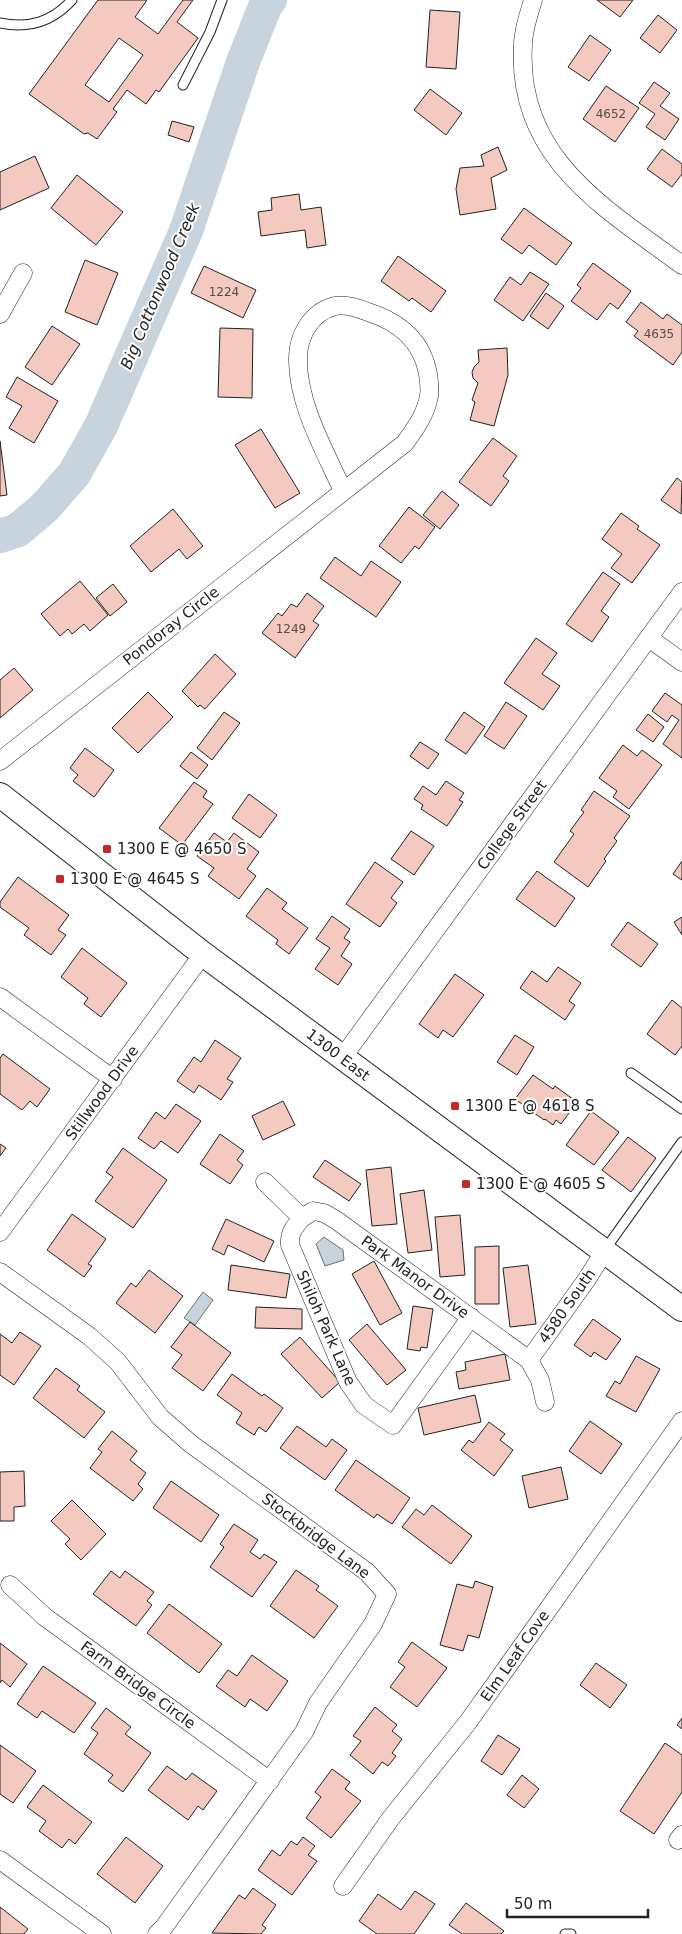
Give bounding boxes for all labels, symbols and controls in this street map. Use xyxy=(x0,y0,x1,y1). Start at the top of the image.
house number: 4652 xyxy=(596,107,626,121)
water label: Big Cottonwood Creek xyxy=(116,199,204,372)
house number: 1224 xyxy=(209,285,239,299)
house number: 4635 xyxy=(644,327,674,341)
street label: Pondoray Circle xyxy=(119,583,223,669)
house number: 1249 xyxy=(276,622,306,636)
street label: College Street xyxy=(473,777,551,873)
place label: 1300 E @ 4650 S xyxy=(117,840,246,858)
marker: 1300 E @ 4650 S xyxy=(101,843,113,855)
place label: 1300 E @ 4645 S xyxy=(70,870,199,888)
marker: 1300 E @ 4645 S xyxy=(54,873,66,885)
street label: 1300 East xyxy=(303,1025,374,1085)
street label: Stillwood Drive xyxy=(62,1042,142,1144)
place label: 1300 E @ 4618 S xyxy=(465,1097,594,1115)
marker: 1300 E @ 4618 S xyxy=(449,1100,461,1112)
place label: 1300 E @ 4605 S xyxy=(476,1175,605,1193)
marker: 1300 E @ 4605 S xyxy=(460,1178,472,1190)
street label: Park Manor Drive xyxy=(358,1232,472,1322)
street label: 4580 South xyxy=(535,1265,599,1347)
street label: Shiloh Park Lane xyxy=(293,1268,359,1388)
street label: Stockbridge Lane xyxy=(258,1489,374,1583)
street label: Elm Leaf Cove xyxy=(477,1607,553,1705)
street label: Farm Bridge Circle xyxy=(77,1637,199,1733)
scale bar xyxy=(507,1886,648,1918)
text: 50 m xyxy=(514,1895,552,1913)

